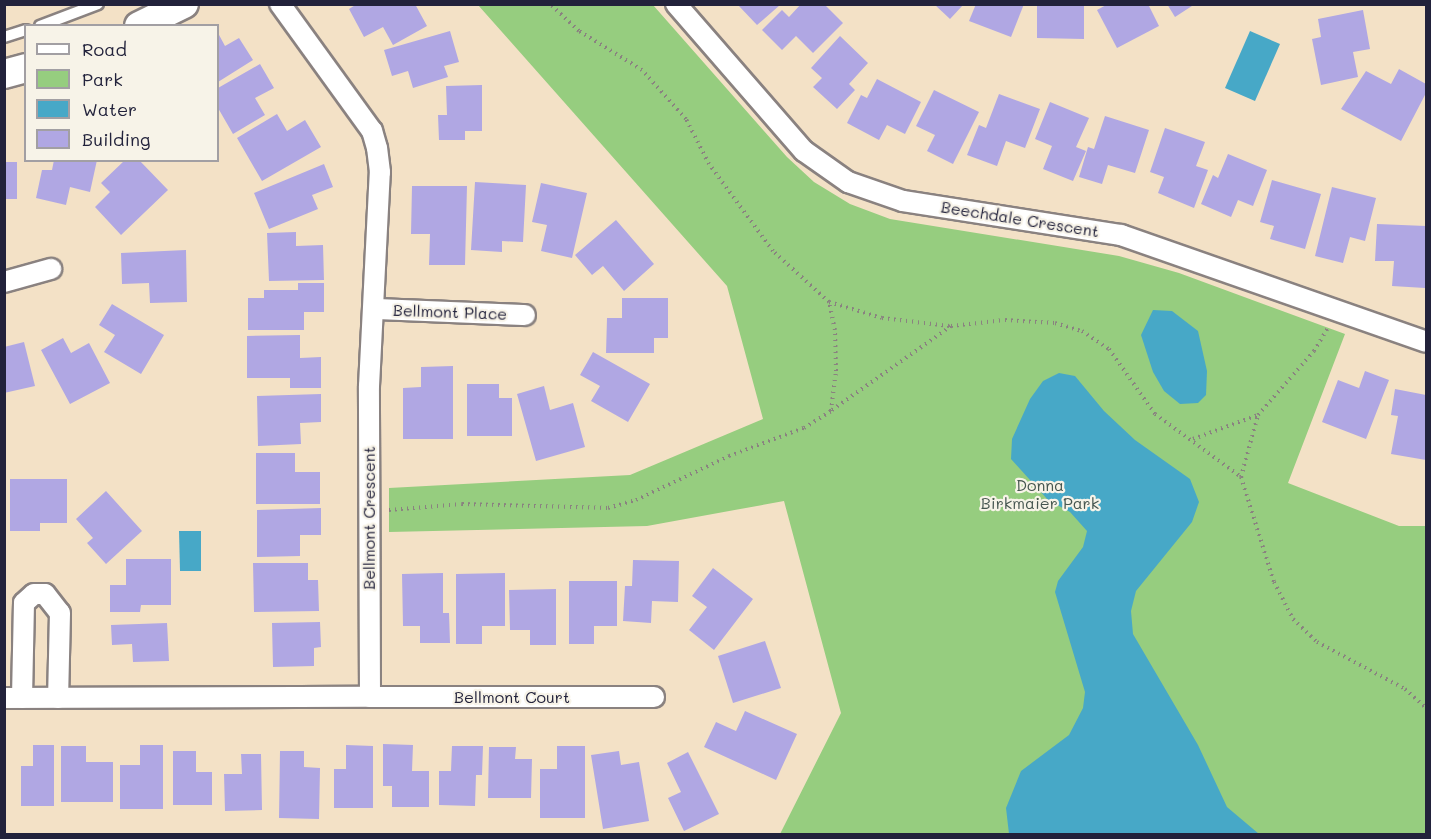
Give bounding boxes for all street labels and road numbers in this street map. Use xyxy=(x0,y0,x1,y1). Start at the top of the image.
street label: Beechdale Crescent xyxy=(940,197,1100,241)
street label: Bellmont Place xyxy=(393,300,507,324)
street label: Bellmont Crescent xyxy=(359,446,379,590)
street label: Bellmont Court xyxy=(454,687,570,707)

